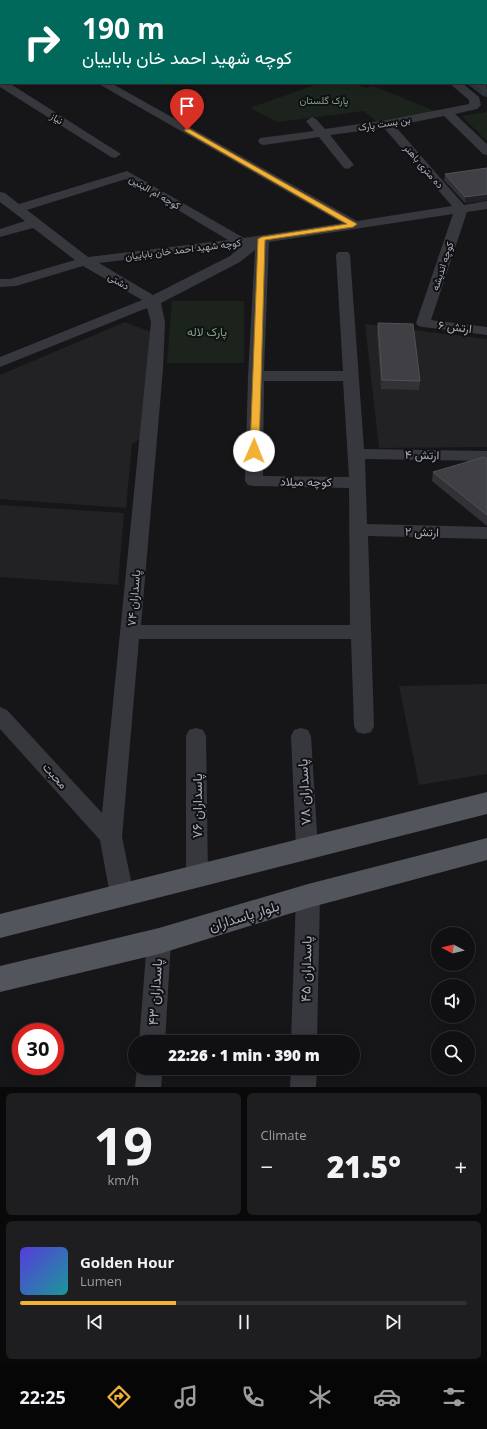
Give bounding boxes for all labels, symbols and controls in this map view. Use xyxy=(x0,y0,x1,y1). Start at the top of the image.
text: 190 m xyxy=(82,9,165,47)
icon: right xyxy=(16,16,68,68)
text: کوچه شهید احمد خان باباییان xyxy=(82,45,292,69)
pin xyxy=(170,89,204,130)
park label: پارک گلستان xyxy=(300,93,348,108)
icon: arrive xyxy=(176,95,198,117)
street label: نیاز xyxy=(47,108,66,127)
street label: بن بست پارک xyxy=(357,112,411,135)
street label: ده متری باهنر xyxy=(400,140,447,191)
street label: کوچه ام البنین xyxy=(126,172,184,214)
street label: کوچه شهید احمد خان باباییان xyxy=(124,235,242,264)
street label: کوچه اندیشه xyxy=(428,239,458,293)
street label: دشتی xyxy=(106,269,133,293)
street label: ارتش ۶ xyxy=(437,316,473,337)
park label: پارک لاله xyxy=(187,323,227,340)
position arrow xyxy=(233,430,275,472)
street label: ارتش ۴ xyxy=(405,446,439,463)
street label: کوچه میلاد xyxy=(280,473,332,490)
street label: ارتش ۲ xyxy=(405,522,439,541)
street label: پاسداران ۷۴ xyxy=(123,569,144,627)
street label: پاسداران ۷۸ xyxy=(292,758,316,826)
street label: محبت xyxy=(39,759,72,792)
street label: پاسداران ۷۶ xyxy=(187,773,207,839)
street label: بلوار پاسداران xyxy=(206,896,282,936)
north arrow xyxy=(431,927,475,971)
map controls xyxy=(431,927,475,1075)
street label: پاسداران ۴۵ xyxy=(295,936,317,1002)
street label: پاسداران ۴۳ xyxy=(143,958,167,1026)
button: sound xyxy=(431,979,475,1023)
speed limit sign: 30 xyxy=(12,1023,64,1075)
button: search xyxy=(431,1031,475,1075)
text: 22:26 · 1 min · 390 m xyxy=(168,1045,320,1065)
text: 19 xyxy=(94,1109,153,1180)
text: Climate xyxy=(261,1126,306,1144)
text: 21.5° xyxy=(327,1146,401,1187)
text: − xyxy=(261,1151,273,1181)
text: + xyxy=(454,1151,467,1181)
text: km/h xyxy=(107,1171,139,1189)
text: Golden Hour xyxy=(80,1252,174,1272)
text: Lumen xyxy=(80,1272,122,1290)
icon: previous xyxy=(84,1311,106,1333)
icon: pause xyxy=(233,1311,255,1333)
icon: next xyxy=(382,1311,404,1333)
icon: directions xyxy=(105,1383,133,1411)
icon: music xyxy=(172,1383,200,1411)
icon: phone xyxy=(239,1383,267,1411)
icon: climate xyxy=(306,1383,334,1411)
icon: car xyxy=(373,1383,401,1411)
icon: filters xyxy=(440,1383,468,1411)
text: 22:25 xyxy=(19,1385,66,1409)

